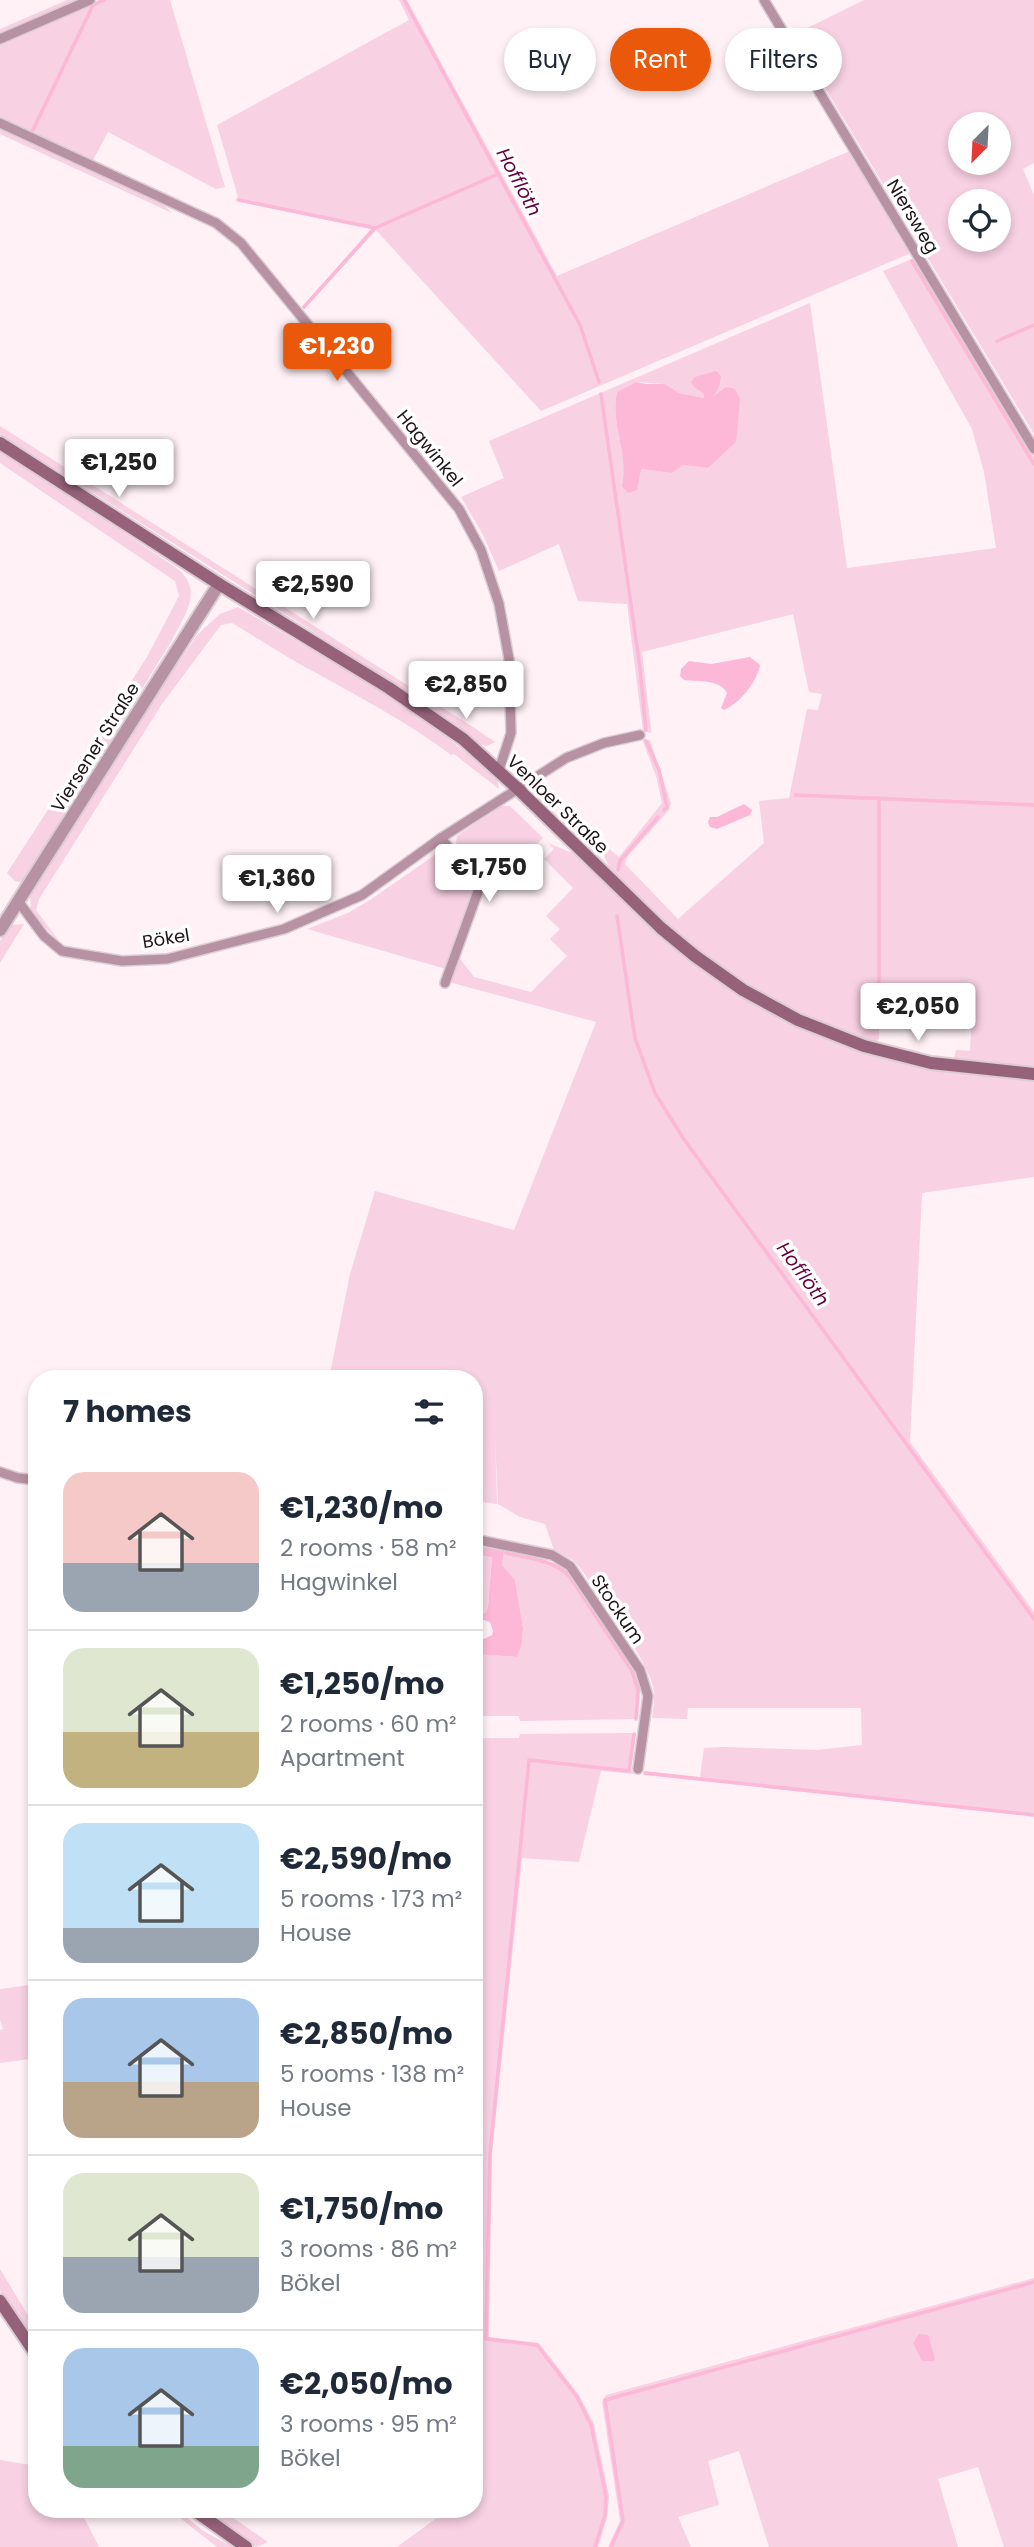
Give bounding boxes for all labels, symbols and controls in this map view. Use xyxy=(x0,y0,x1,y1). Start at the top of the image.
chip: Buy xyxy=(504,28,596,91)
chip: Rent xyxy=(610,28,711,91)
chip: Filters xyxy=(725,28,842,91)
north arrow xyxy=(948,112,1012,175)
map controls xyxy=(948,112,1011,252)
water label: Hofflöth xyxy=(490,143,548,221)
street label: Niersweg xyxy=(881,174,945,258)
button: locate xyxy=(948,189,1011,252)
pin: €1,230 xyxy=(280,324,394,383)
text: €1,230 xyxy=(299,330,375,362)
street label: Hagwinkel xyxy=(391,404,469,492)
pin: €1,250 xyxy=(62,440,176,499)
text: €1,250 xyxy=(81,446,157,478)
pin: €2,590 xyxy=(256,562,370,621)
text: €2,590 xyxy=(272,568,354,600)
pin: €2,850 xyxy=(409,662,523,721)
text: €2,850 xyxy=(425,668,507,700)
street label: Viersener Straße xyxy=(45,677,145,817)
street label: Venloer Straße xyxy=(502,749,614,859)
pin: €1,750 xyxy=(432,844,546,904)
text: €1,750 xyxy=(451,851,527,883)
pin: €1,360 xyxy=(220,856,334,915)
text: €1,360 xyxy=(238,862,316,894)
street label: Bökel xyxy=(141,922,191,954)
pin: €2,050 xyxy=(861,984,975,1043)
text: €2,050 xyxy=(877,990,959,1022)
water label: Hofflöth xyxy=(770,1236,836,1312)
text: 7 homes xyxy=(63,1390,192,1433)
icon: filters xyxy=(410,1393,448,1431)
text: €1,230/mo xyxy=(280,1486,443,1529)
icon: home xyxy=(119,1500,203,1584)
text: 2 rooms · 58 m² xyxy=(280,1532,457,1564)
text: Hagwinkel xyxy=(280,1566,398,1598)
street label: Stockum xyxy=(586,1569,650,1649)
text: €1,250/mo xyxy=(280,1662,444,1705)
icon: home xyxy=(119,1676,203,1760)
text: 2 rooms · 60 m² xyxy=(280,1708,457,1740)
text: Apartment xyxy=(280,1742,405,1774)
text: €2,590/mo xyxy=(280,1837,452,1880)
icon: home xyxy=(119,1851,203,1935)
text: 5 rooms · 173 m² xyxy=(280,1883,462,1915)
text: House xyxy=(280,1917,352,1949)
text: €2,850/mo xyxy=(280,2012,453,2055)
icon: home xyxy=(119,2026,203,2110)
text: 5 rooms · 138 m² xyxy=(280,2058,464,2090)
text: House xyxy=(280,2092,352,2124)
text: €1,750/mo xyxy=(280,2187,443,2230)
icon: home xyxy=(119,2201,203,2285)
text: 3 rooms · 86 m² xyxy=(280,2233,457,2265)
text: Bökel xyxy=(280,2267,341,2299)
text: €2,050/mo xyxy=(280,2362,453,2405)
icon: home xyxy=(119,2376,203,2460)
text: 3 rooms · 95 m² xyxy=(280,2408,457,2440)
text: Bökel xyxy=(280,2442,341,2474)

